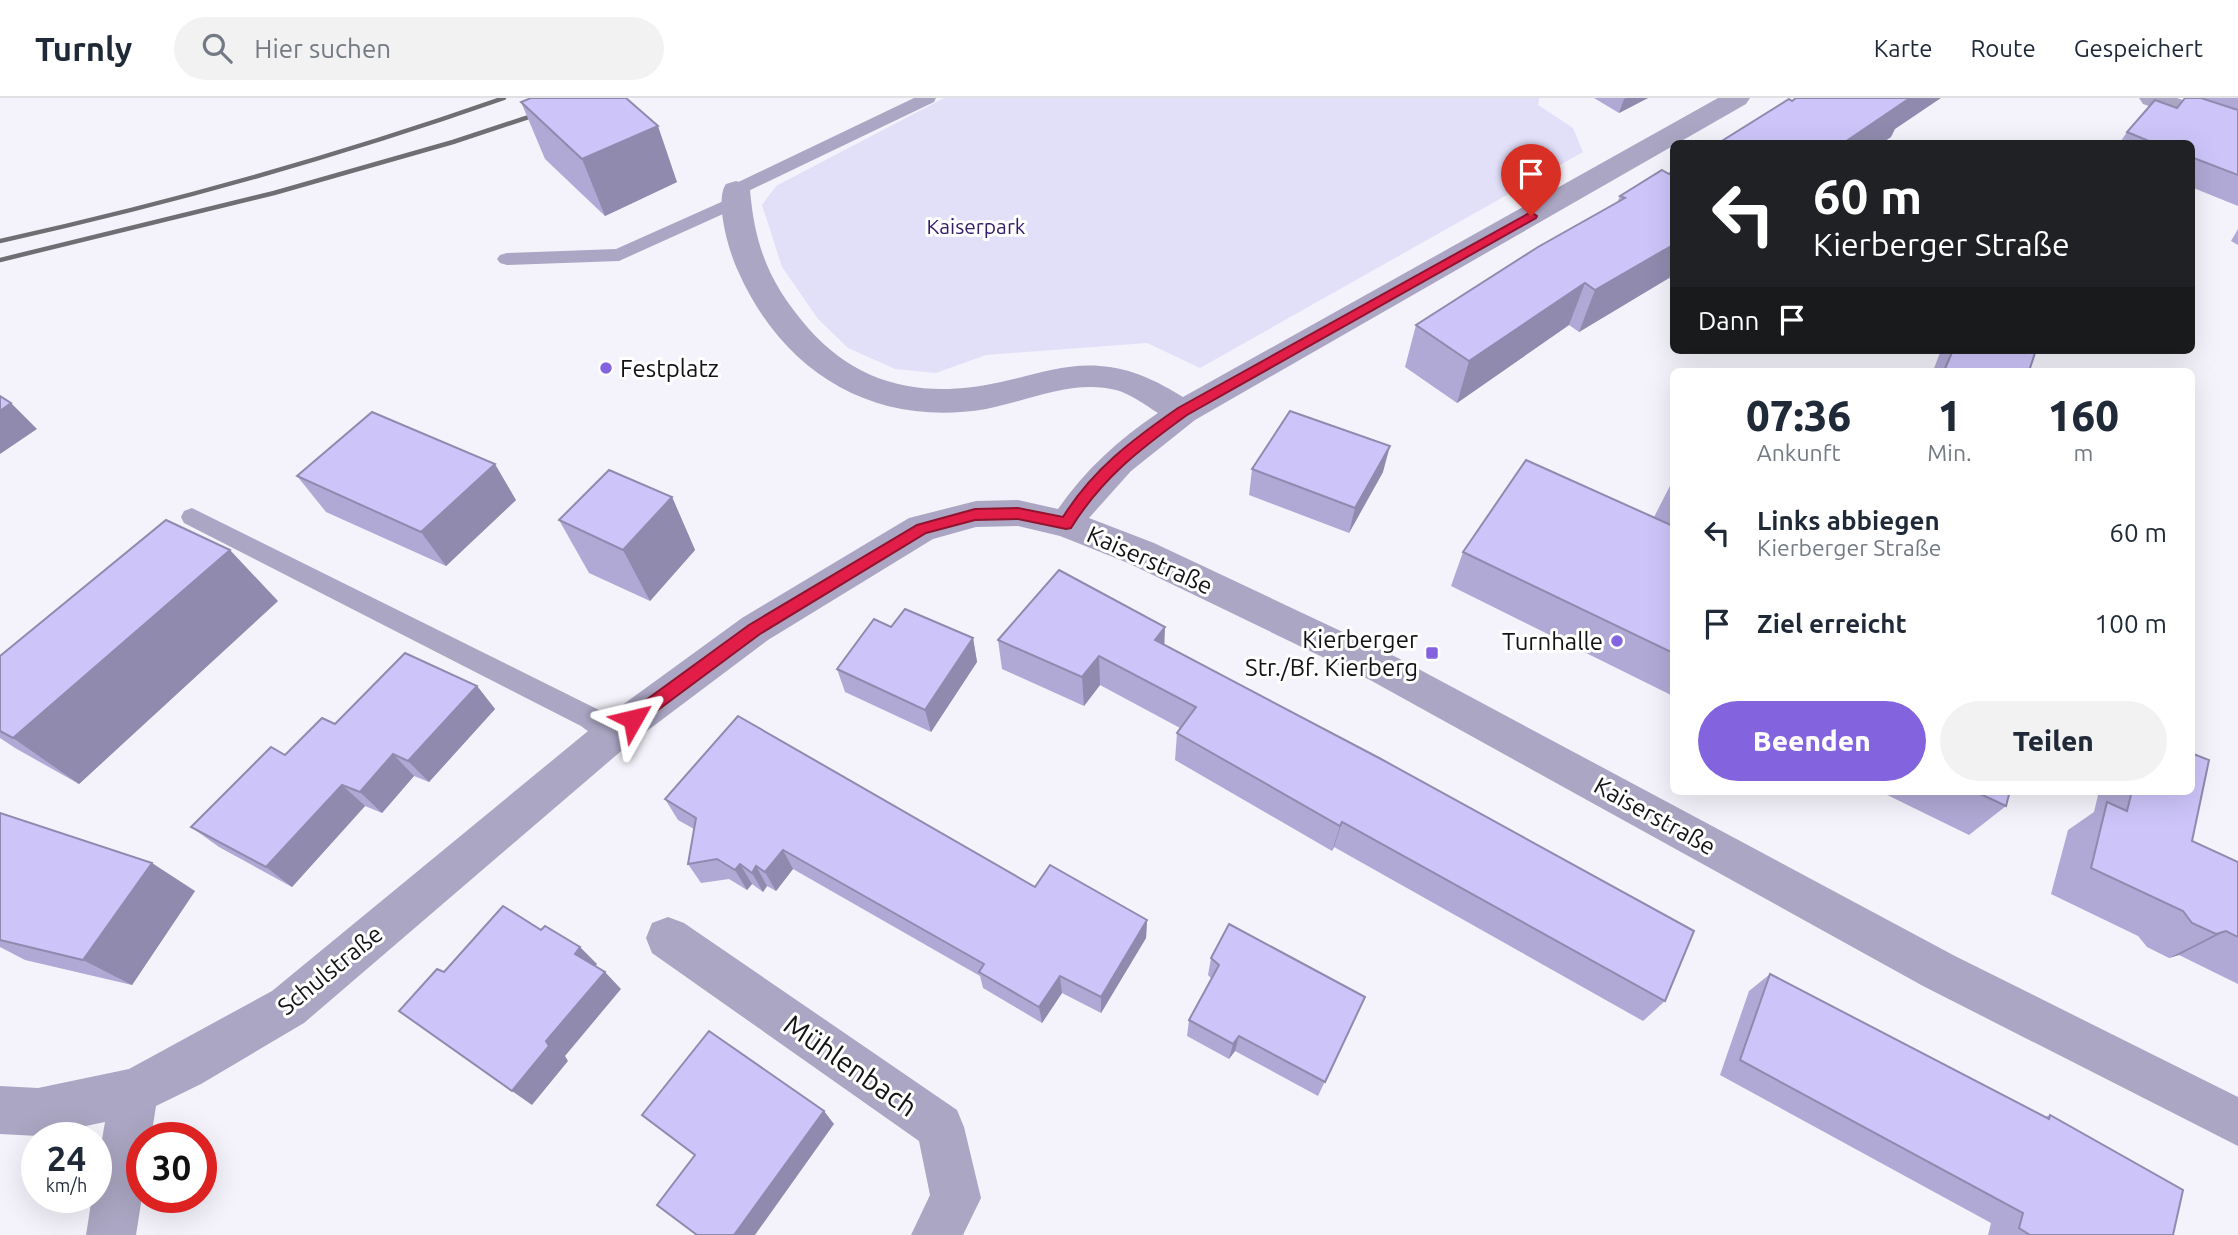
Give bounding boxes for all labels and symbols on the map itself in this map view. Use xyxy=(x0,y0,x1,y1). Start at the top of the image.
pin xyxy=(1501,144,1561,216)
park label: Kaiserpark xyxy=(927,214,1026,238)
place label: Festplatz xyxy=(620,355,719,382)
marker: Festplatz xyxy=(598,360,614,376)
street label: Kaiserstraße xyxy=(1083,520,1217,600)
place label: Kierberger Str./Bf. Kierberg xyxy=(1245,626,1418,681)
place label: Turnhalle xyxy=(1502,628,1603,655)
marker: Turnhalle xyxy=(1609,633,1625,649)
marker: Kierberger Str./Bf. Kierberg xyxy=(1424,645,1440,661)
position arrow xyxy=(596,682,670,756)
street label: Kaiserstraße xyxy=(1590,772,1720,860)
street label: Schulstraße xyxy=(272,920,388,1020)
street label: Mühlenbach xyxy=(779,1008,923,1122)
speed limit sign: 30 xyxy=(126,1122,217,1213)

